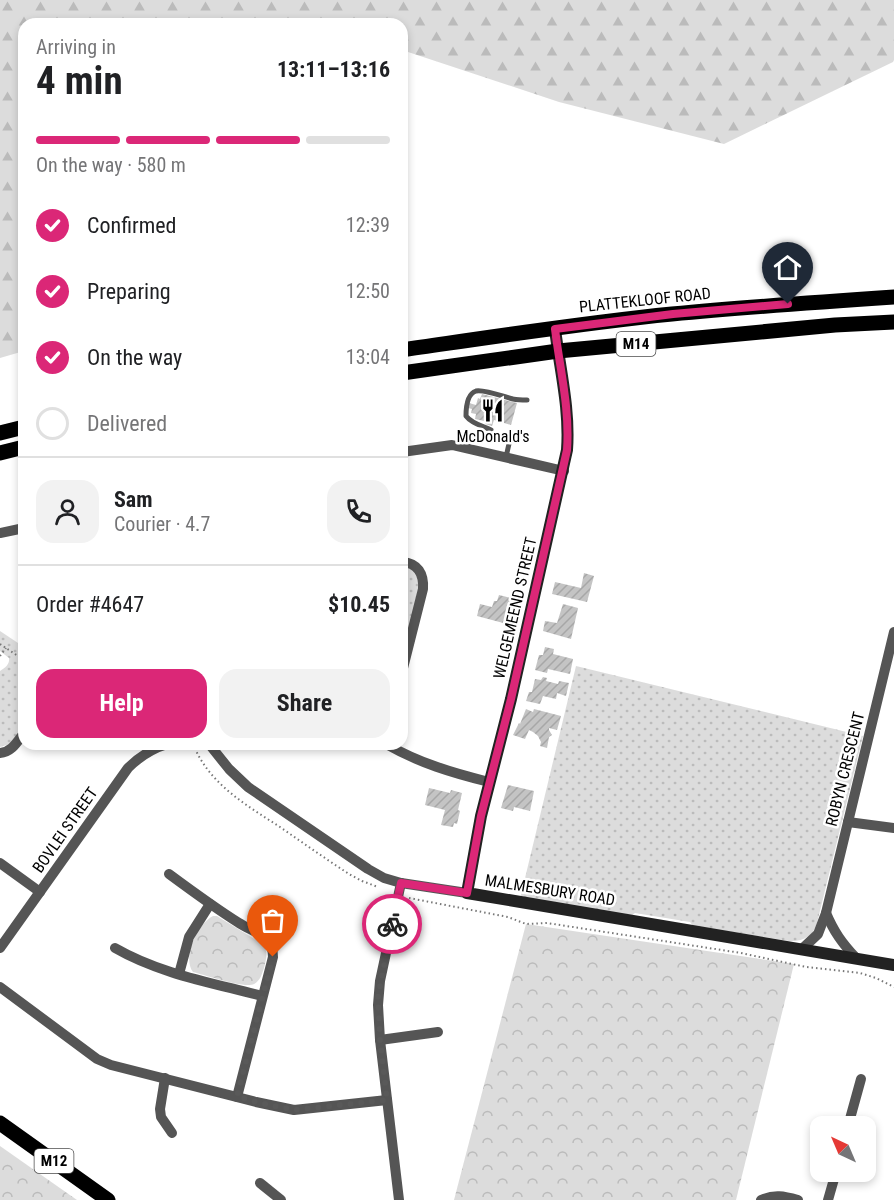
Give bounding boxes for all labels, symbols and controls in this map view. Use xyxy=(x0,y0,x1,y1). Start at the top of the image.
text: Arriving in xyxy=(36,35,116,59)
text: 13:11–13:16 xyxy=(277,57,390,82)
text: 4 min xyxy=(36,58,123,104)
text: On the way · 580 m xyxy=(36,153,186,177)
icon: check xyxy=(36,209,69,242)
text: Confirmed xyxy=(87,213,176,238)
text: 12:39 xyxy=(346,213,390,237)
pin xyxy=(762,242,813,304)
icon: home xyxy=(771,251,804,284)
icon: check xyxy=(36,275,69,308)
text: Preparing xyxy=(87,279,171,304)
text: 12:50 xyxy=(346,279,390,303)
street label: PLATTEKLOOF ROAD xyxy=(578,284,712,316)
road number: M14 xyxy=(616,332,656,356)
icon: check xyxy=(36,341,69,374)
text: On the way xyxy=(87,345,182,370)
text: 13:04 xyxy=(346,345,390,369)
restaurant icon: McDonald's xyxy=(480,398,506,424)
text: Delivered xyxy=(87,411,167,436)
place label: McDonald's xyxy=(456,427,530,446)
button: person xyxy=(36,480,99,543)
button: phone xyxy=(327,480,390,543)
text: Sam xyxy=(114,487,153,512)
text: Courier · 4.7 xyxy=(114,512,210,536)
street label: WELGEMEEND STREET xyxy=(489,535,541,681)
text: Order #4647 xyxy=(36,592,144,617)
text: $10.45 xyxy=(328,592,390,617)
button: Help xyxy=(36,669,207,738)
button: Share xyxy=(219,669,390,738)
street label: ROBYN CRESCENT xyxy=(822,710,868,828)
street label: BOVLEI STREET xyxy=(29,784,101,876)
street label: MALMESBURY ROAD xyxy=(484,870,616,910)
courier xyxy=(362,894,422,954)
pin xyxy=(247,895,298,957)
icon: bag xyxy=(256,904,289,937)
icon: bike xyxy=(376,908,409,941)
north arrow xyxy=(810,1116,876,1182)
map controls xyxy=(810,1116,876,1182)
road number: M12 xyxy=(34,1149,74,1173)

